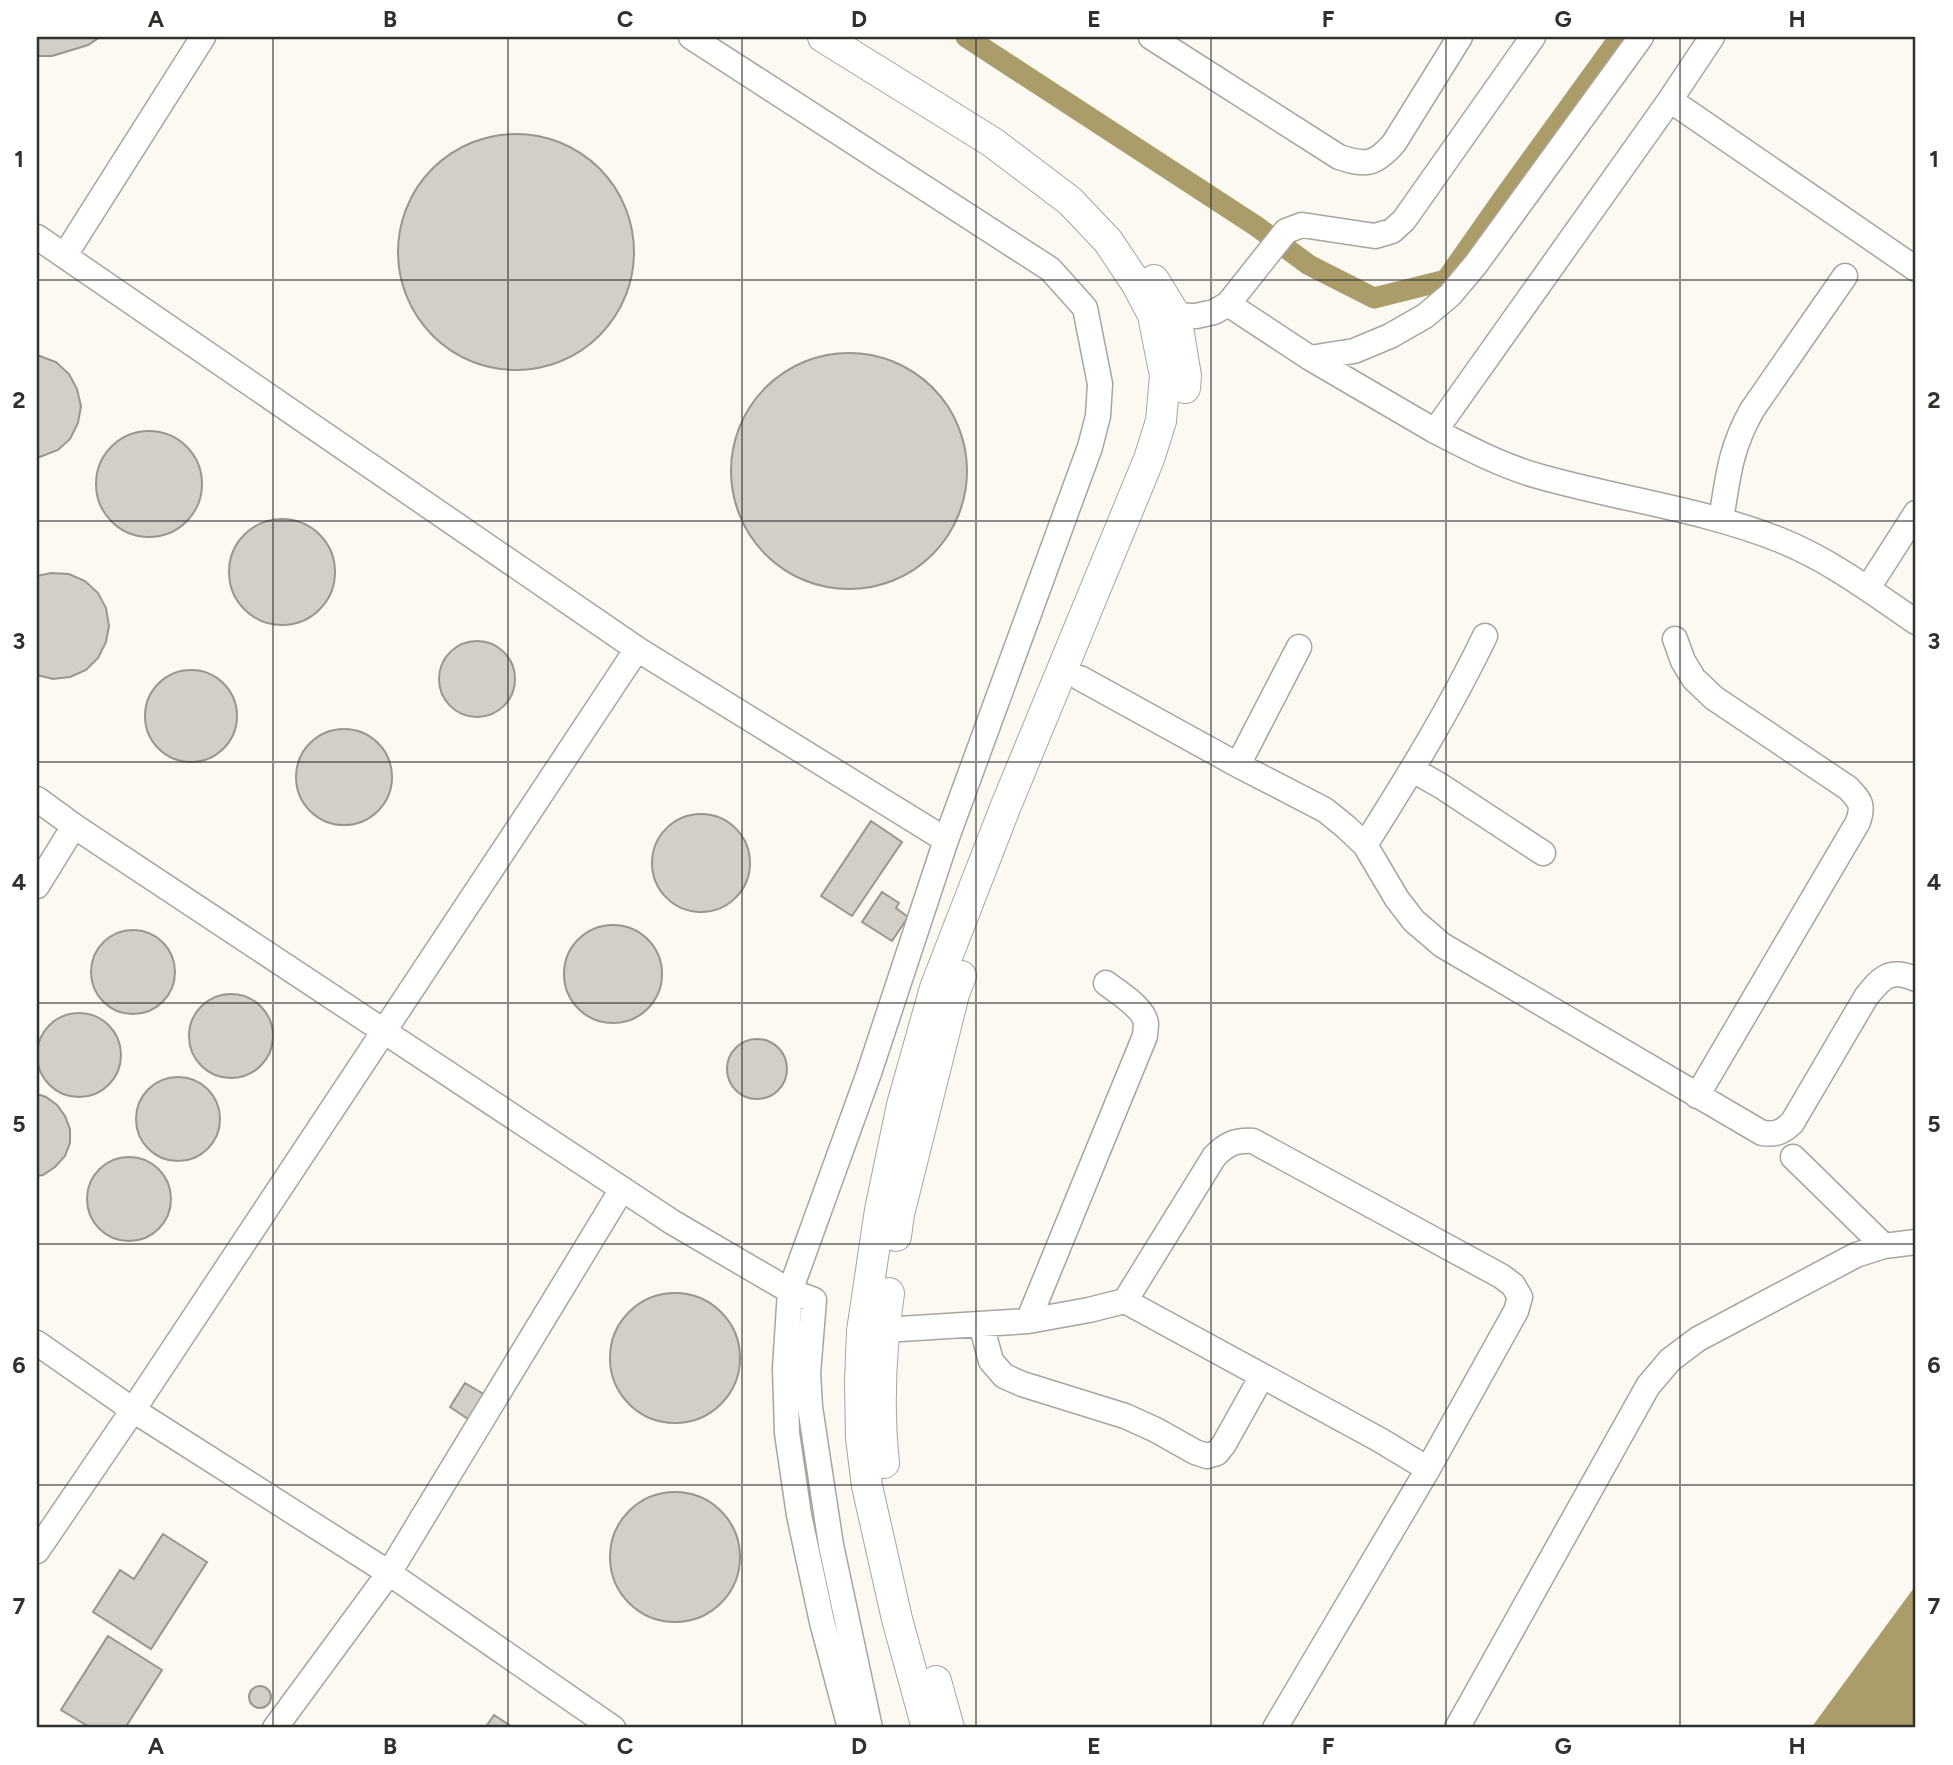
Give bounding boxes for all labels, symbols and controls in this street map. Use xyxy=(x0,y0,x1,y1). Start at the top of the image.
text: A xyxy=(148,5,165,33)
text: B xyxy=(383,5,397,33)
text: C xyxy=(617,5,634,33)
text: D xyxy=(851,5,867,33)
text: E xyxy=(1087,5,1101,33)
text: F xyxy=(1322,5,1335,33)
text: G xyxy=(1554,5,1572,33)
text: H xyxy=(1788,5,1806,33)
text: 1 xyxy=(14,145,24,173)
text: 1 xyxy=(1929,145,1939,173)
text: 2 xyxy=(12,386,26,414)
text: 2 xyxy=(1927,386,1941,414)
text: 3 xyxy=(13,627,25,655)
text: 3 xyxy=(1928,627,1940,655)
text: 4 xyxy=(12,868,26,896)
text: 4 xyxy=(1927,868,1941,896)
text: 5 xyxy=(12,1110,26,1138)
text: 5 xyxy=(1927,1110,1941,1138)
text: 6 xyxy=(12,1351,26,1379)
text: 6 xyxy=(1927,1351,1941,1379)
text: 7 xyxy=(13,1592,26,1620)
text: 7 xyxy=(1928,1592,1941,1620)
text: A xyxy=(148,1732,165,1760)
text: B xyxy=(383,1732,397,1760)
text: C xyxy=(617,1732,634,1760)
text: D xyxy=(851,1732,867,1760)
text: E xyxy=(1087,1732,1101,1760)
text: F xyxy=(1322,1732,1335,1760)
text: G xyxy=(1554,1732,1572,1760)
text: H xyxy=(1788,1732,1806,1760)

